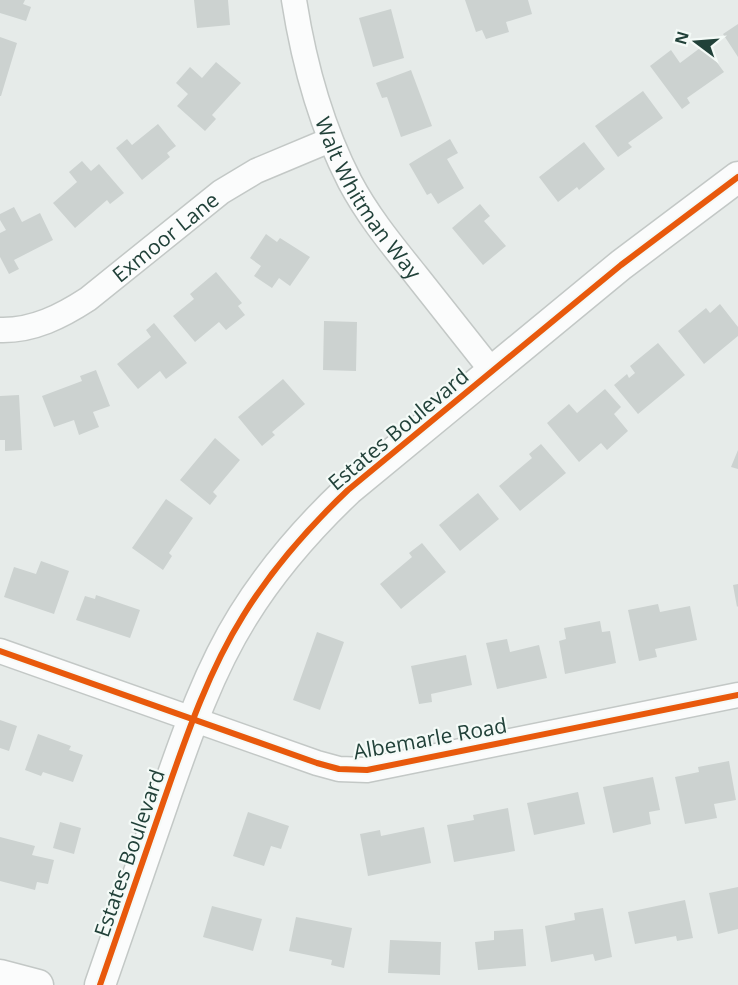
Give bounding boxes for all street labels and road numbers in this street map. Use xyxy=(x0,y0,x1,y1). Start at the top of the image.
street label: Walt Whitman Way xyxy=(309,113,428,285)
street label: Exmoor Lane xyxy=(106,186,224,288)
street label: Estates Boulevard xyxy=(322,362,474,496)
street label: Albemarle Road xyxy=(351,711,509,765)
street label: Estates Boulevard xyxy=(87,766,171,940)

